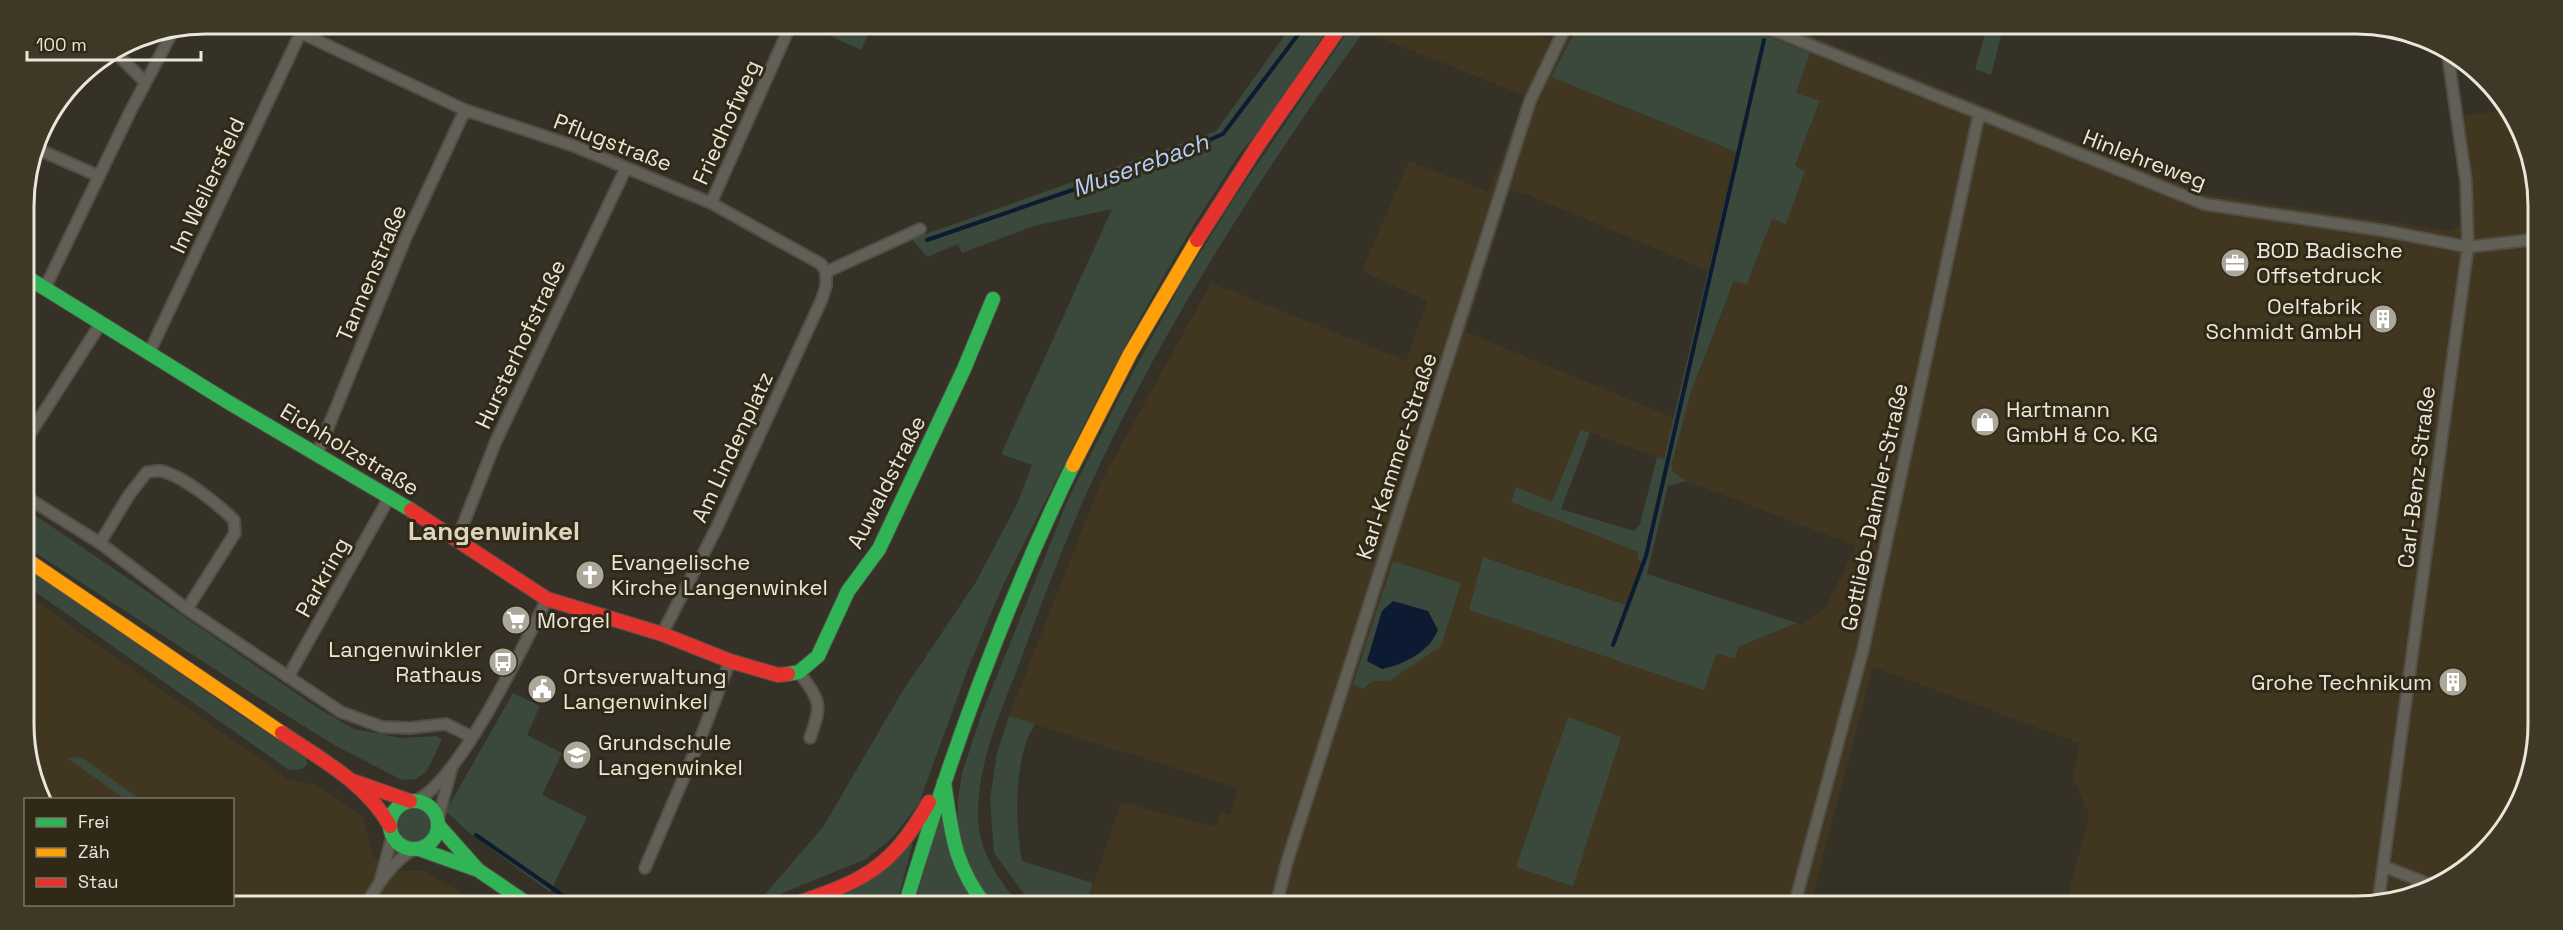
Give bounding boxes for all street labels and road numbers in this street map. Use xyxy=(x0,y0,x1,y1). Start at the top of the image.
street label: Friedhofweg xyxy=(686,55,766,189)
street label: Pflugstraße xyxy=(550,107,676,177)
street label: Im Weilersfeld xyxy=(163,113,251,257)
street label: Hinlehreweg xyxy=(2079,123,2211,195)
street label: Tannenstraße xyxy=(330,200,412,346)
street label: Hursterhofstraße xyxy=(469,255,571,433)
street label: Karl-Kammer-Straße xyxy=(1349,349,1443,563)
street label: Am Lindenplatz xyxy=(685,367,779,527)
street label: Gottlieb-Daimler-Straße xyxy=(1834,381,1914,633)
street label: Carl-Benz-Straße xyxy=(2391,384,2441,570)
street label: Eichholzstraße xyxy=(275,397,425,501)
street label: Auwaldstraße xyxy=(840,411,932,553)
street label: Parkring xyxy=(289,532,355,622)

